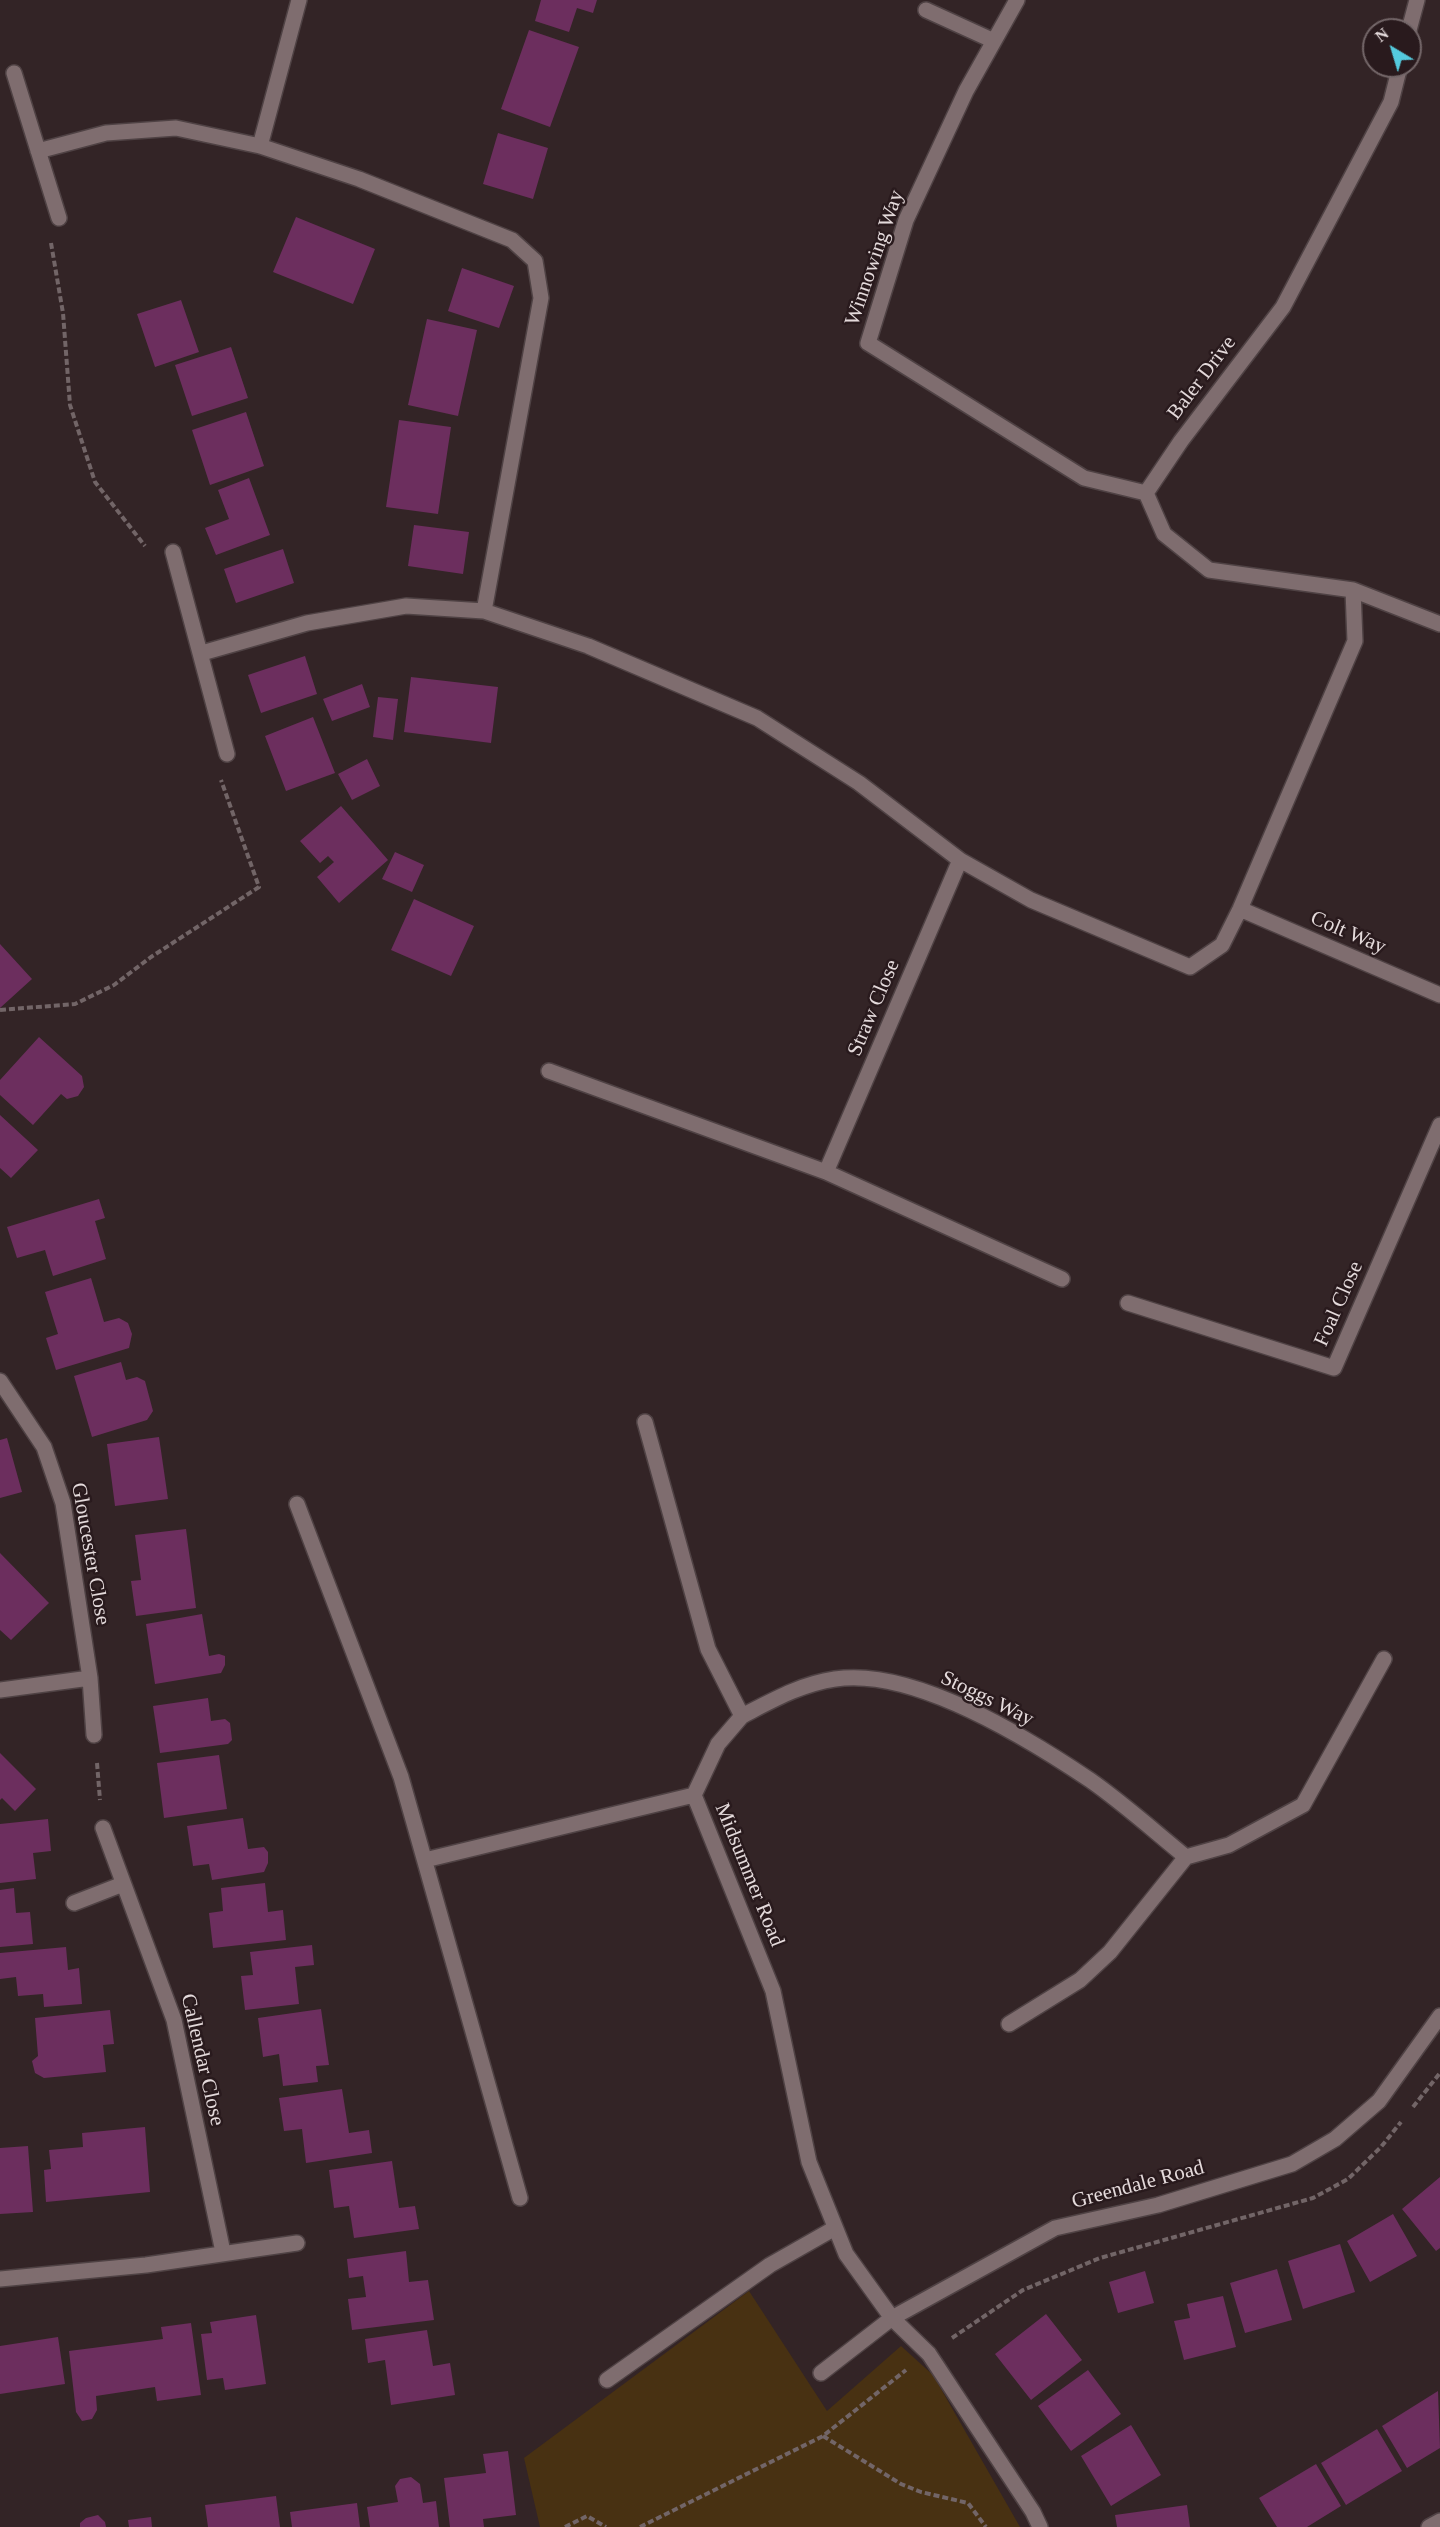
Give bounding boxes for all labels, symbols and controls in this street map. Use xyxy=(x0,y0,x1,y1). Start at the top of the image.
north arrow xyxy=(1362,18,1422,78)
text: N xyxy=(1372,25,1392,45)
street label: Winnowing Way xyxy=(840,187,910,329)
street label: Baler Drive xyxy=(1162,331,1242,425)
street label: Colt Way xyxy=(1307,906,1389,960)
street label: Straw Close xyxy=(842,956,906,1060)
street label: Foal Close xyxy=(1309,1258,1369,1350)
street label: Gloucester Close xyxy=(65,1481,115,1627)
street label: Stoggs Way xyxy=(936,1666,1038,1732)
street label: Midsummer Road xyxy=(709,1800,789,1950)
street label: Callendar Close xyxy=(175,1992,229,2128)
street label: Greendale Road xyxy=(1069,2155,1207,2215)

